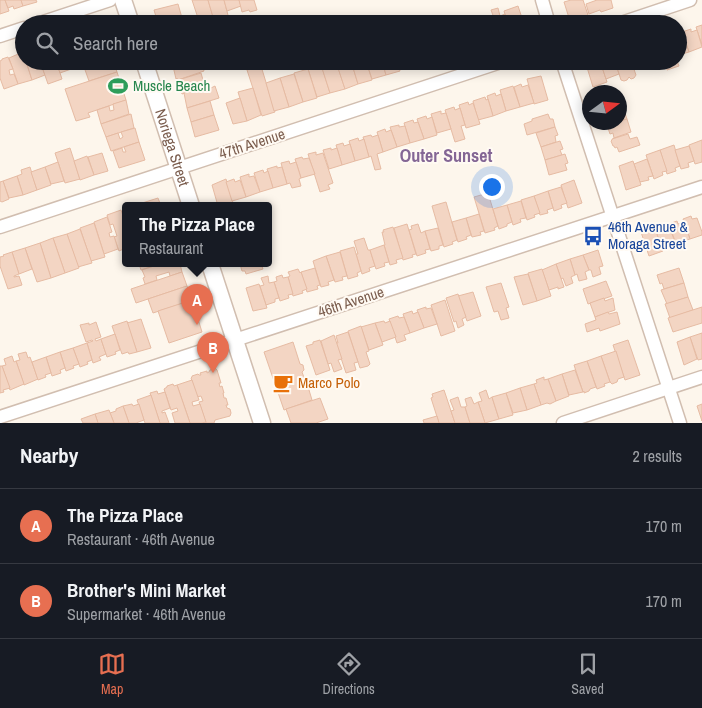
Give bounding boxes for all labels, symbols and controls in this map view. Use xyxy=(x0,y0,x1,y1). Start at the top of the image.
search box xyxy=(15,15,687,70)
icon: search xyxy=(33,29,61,57)
text: Search here xyxy=(73,30,158,56)
sports icon: Muscle Beach xyxy=(107,75,129,97)
place label: Muscle Beach xyxy=(133,75,210,96)
north arrow xyxy=(582,85,627,130)
street label: Noriega Street xyxy=(150,106,195,189)
street label: 47th Avenue xyxy=(216,123,288,164)
district label: Outer Sunset xyxy=(400,143,492,168)
your location xyxy=(479,174,505,200)
popup xyxy=(122,202,272,267)
text: The Pizza Place xyxy=(139,211,255,237)
place label: 46th Avenue & Moraga Street xyxy=(608,216,689,254)
bus stop icon: 46th Avenue & Moraga Street xyxy=(582,225,604,247)
text: Restaurant xyxy=(139,237,203,259)
street label: 46th Avenue xyxy=(315,281,387,322)
pin: A xyxy=(181,284,213,325)
pin: B xyxy=(197,332,229,373)
cafe icon: Marco Polo xyxy=(272,372,294,394)
place label: Marco Polo xyxy=(298,372,360,393)
text: Nearby xyxy=(20,441,78,470)
text: 2 results xyxy=(632,445,682,467)
text: The Pizza Place xyxy=(67,502,183,528)
text: A xyxy=(31,515,41,537)
text: 170 m xyxy=(646,515,682,537)
text: Restaurant · 46th Avenue xyxy=(67,528,215,550)
text: Brother's Mini Market xyxy=(67,577,226,603)
text: B xyxy=(31,590,41,612)
text: 170 m xyxy=(646,590,682,612)
text: Supermarket · 46th Avenue xyxy=(67,603,226,625)
tab: Map xyxy=(98,650,126,698)
tab: Directions xyxy=(323,650,375,698)
tab: Saved xyxy=(571,650,604,698)

